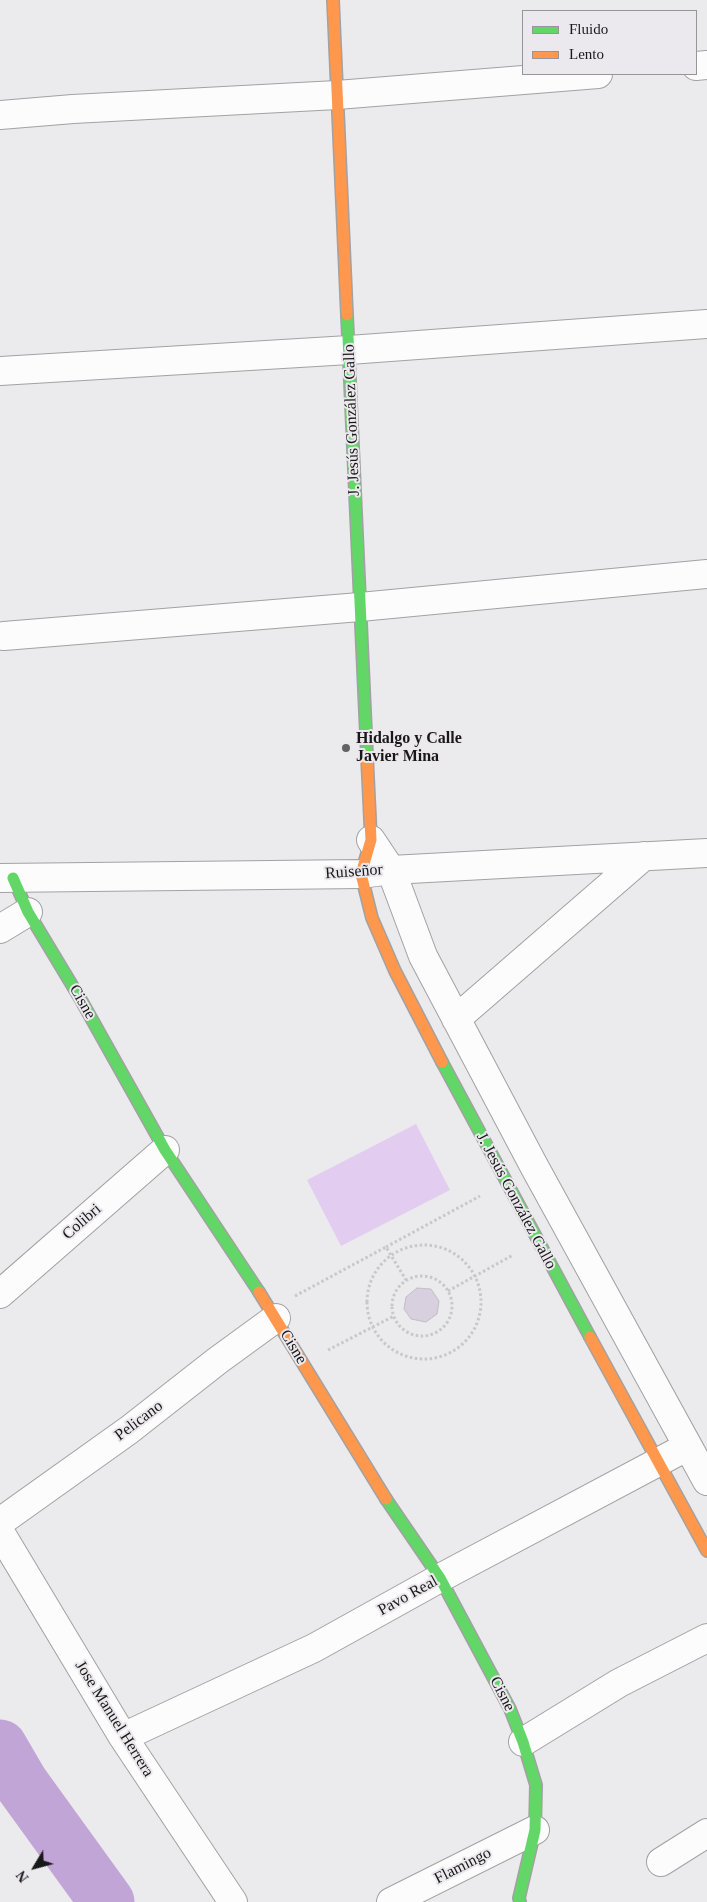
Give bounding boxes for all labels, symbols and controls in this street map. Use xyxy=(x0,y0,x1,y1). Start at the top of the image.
legend xyxy=(522,10,697,75)
text: Fluido xyxy=(569,21,608,37)
text: Lento xyxy=(569,46,604,62)
street label: J. Jesús González Gallo xyxy=(340,344,364,496)
place label: Hidalgo y Calle Javier Mina xyxy=(356,729,462,767)
marker: Hidalgo y Calle Javier Mina xyxy=(340,742,352,754)
street label: Ruiseñor xyxy=(325,860,383,884)
street label: Cisne xyxy=(65,981,99,1023)
street label: J. Jesús González Gallo xyxy=(472,1129,560,1273)
street label: Colibri xyxy=(59,1200,105,1244)
street label: Cisne xyxy=(275,1326,311,1368)
street label: Pelicano xyxy=(111,1397,167,1445)
street label: Pavo Real xyxy=(375,1572,441,1620)
street label: Jose Manuel Herrera xyxy=(71,1657,157,1781)
street label: Cisne xyxy=(485,1673,519,1715)
north arrow xyxy=(10,1842,60,1892)
street label: Flamingo xyxy=(431,1844,495,1888)
text: N xyxy=(14,1868,32,1885)

